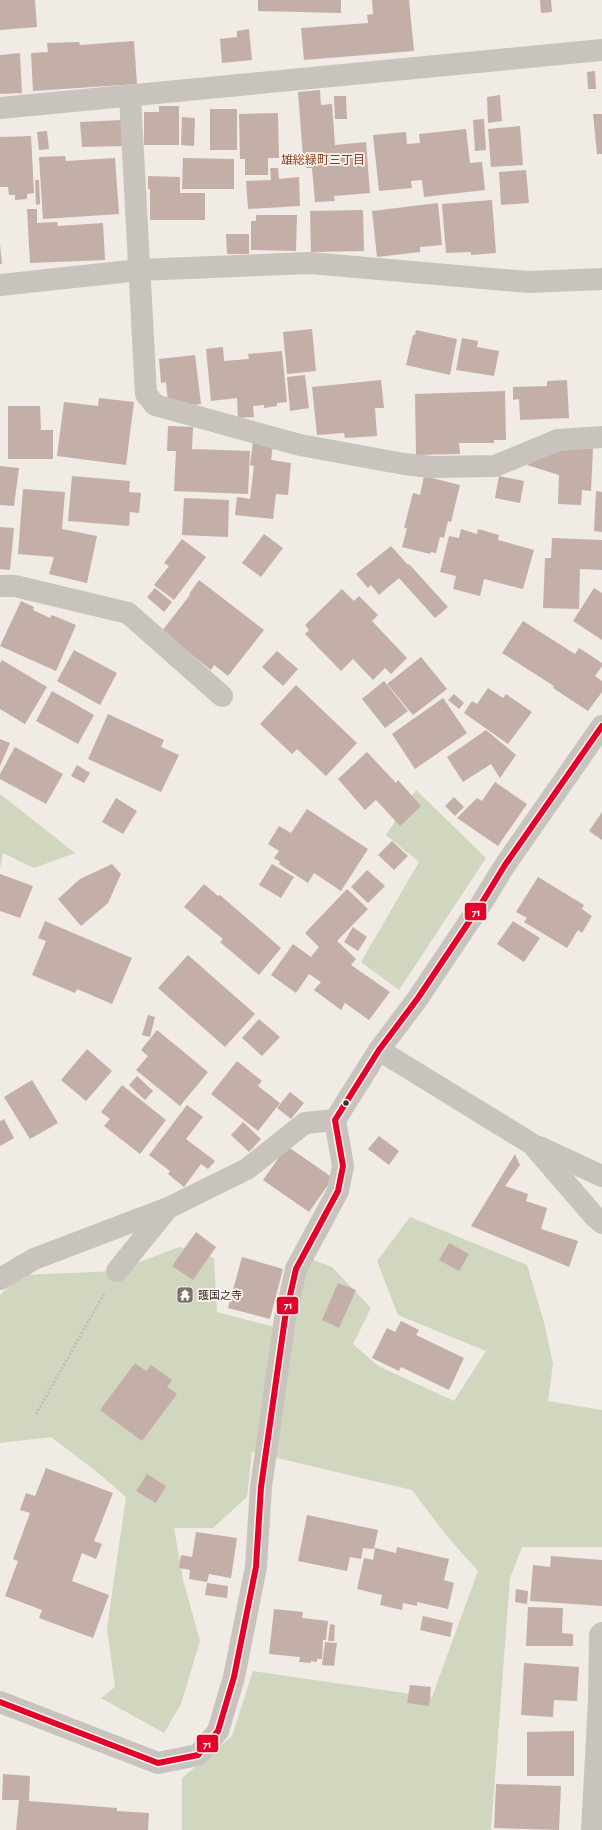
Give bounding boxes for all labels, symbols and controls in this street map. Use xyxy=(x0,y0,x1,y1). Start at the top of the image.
district label: 雄総緑町三丁目 xyxy=(281,153,365,166)
line badge: 71 xyxy=(464,902,487,921)
text: 71 xyxy=(472,907,480,918)
unlabelled marker xyxy=(341,1098,351,1108)
temple icon: 護国之寺 xyxy=(175,1285,195,1305)
place label: 護国之寺 xyxy=(198,1290,242,1301)
line badge: 71 xyxy=(276,1296,299,1315)
text: 71 xyxy=(284,1300,292,1311)
line badge: 71 xyxy=(196,1734,219,1753)
text: 71 xyxy=(203,1739,211,1750)

